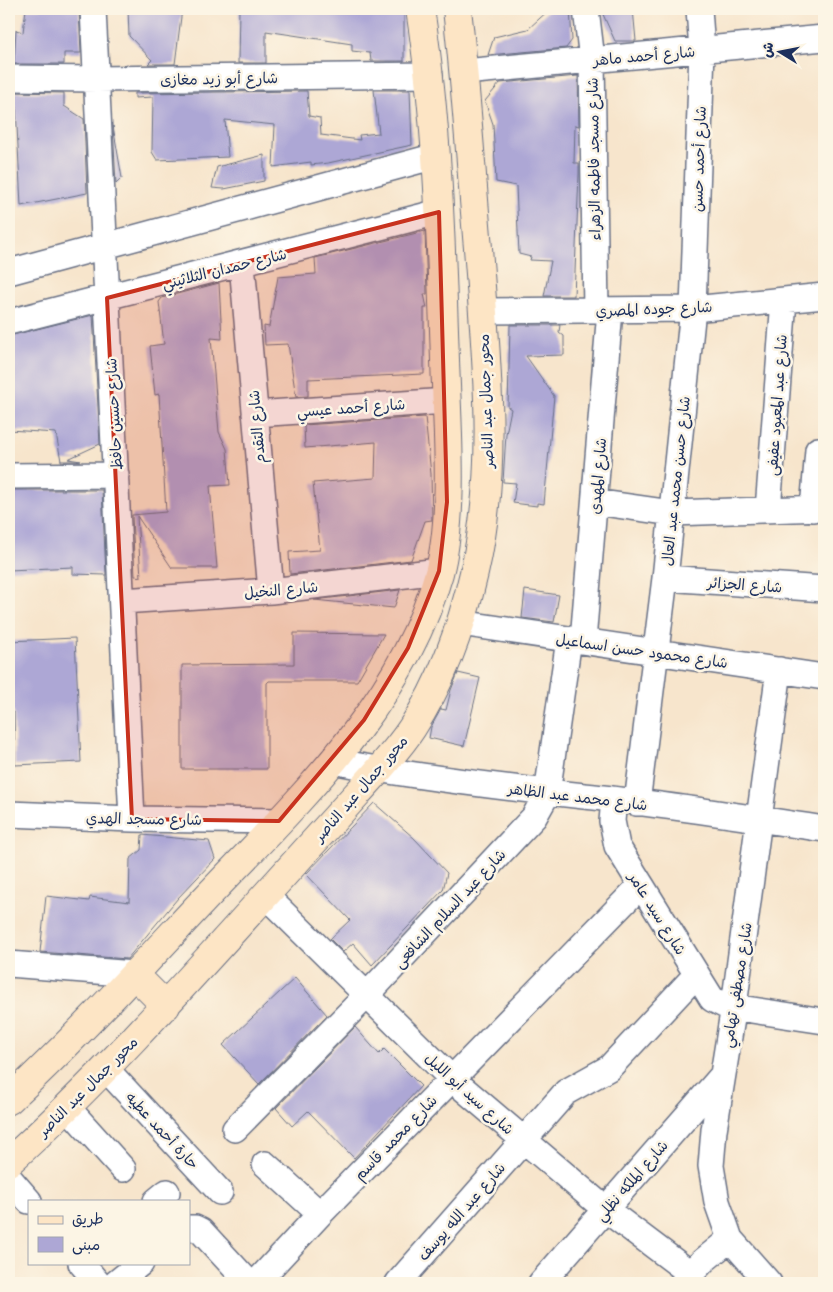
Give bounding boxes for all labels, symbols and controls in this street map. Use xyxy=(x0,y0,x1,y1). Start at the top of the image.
north arrow xyxy=(756,28,806,78)
text: ش xyxy=(756,40,777,59)
street label: شارع أحمد ماهر xyxy=(590,41,696,71)
street label: شارع أبو زيد مغازى xyxy=(160,67,278,90)
street label: شارع مسجد فاطمه الزهراء xyxy=(582,77,605,241)
street label: شارع أحمد حسن xyxy=(686,106,711,212)
street label: شارع حمدان الثلاثيني xyxy=(160,243,289,297)
street label: شارع جوده المصري xyxy=(595,296,713,322)
street label: محور جمال عبد الناصر xyxy=(473,333,497,470)
street label: شارع عبد المعبود عفيفى xyxy=(761,334,792,477)
street label: شارع حسين حافظ xyxy=(100,357,127,471)
street label: شارع التقدم xyxy=(243,389,272,465)
street label: شارع أحمد عيسي xyxy=(296,393,406,425)
street label: شارع حسن محمد عبد العال xyxy=(656,395,695,567)
street label: شارع المهدى xyxy=(584,437,611,515)
street label: شارع الجزائر xyxy=(705,571,783,598)
street label: شارع النخيل xyxy=(243,576,319,603)
street label: شارع محمود حسن اسماعيل xyxy=(555,628,729,673)
street label: محور جمال عبد الناصر xyxy=(308,731,412,846)
street label: شارع محمد عبد الظاهر xyxy=(505,777,649,815)
street label: شارع مسجد الهدي xyxy=(86,807,202,831)
street label: شارع عبد السلام الشافعى xyxy=(388,844,511,973)
street label: شارع سيد عامر xyxy=(623,866,691,959)
street label: شارع مصطفى تهامي xyxy=(716,921,760,1050)
street label: محور جمال عبد الناصر xyxy=(32,1031,142,1141)
street label: شارع سيد أبو الليل xyxy=(420,1048,519,1139)
street label: حارة أحمد عطيه xyxy=(122,1087,204,1173)
street label: شارع محمد قاسم xyxy=(349,1090,443,1186)
street label: شارع الملكه نظلي xyxy=(590,1135,675,1227)
street label: شارع عبد الله يوسف xyxy=(413,1158,510,1265)
legend xyxy=(28,1200,190,1264)
text: طريق xyxy=(72,1208,104,1228)
text: مبنى xyxy=(72,1234,100,1255)

